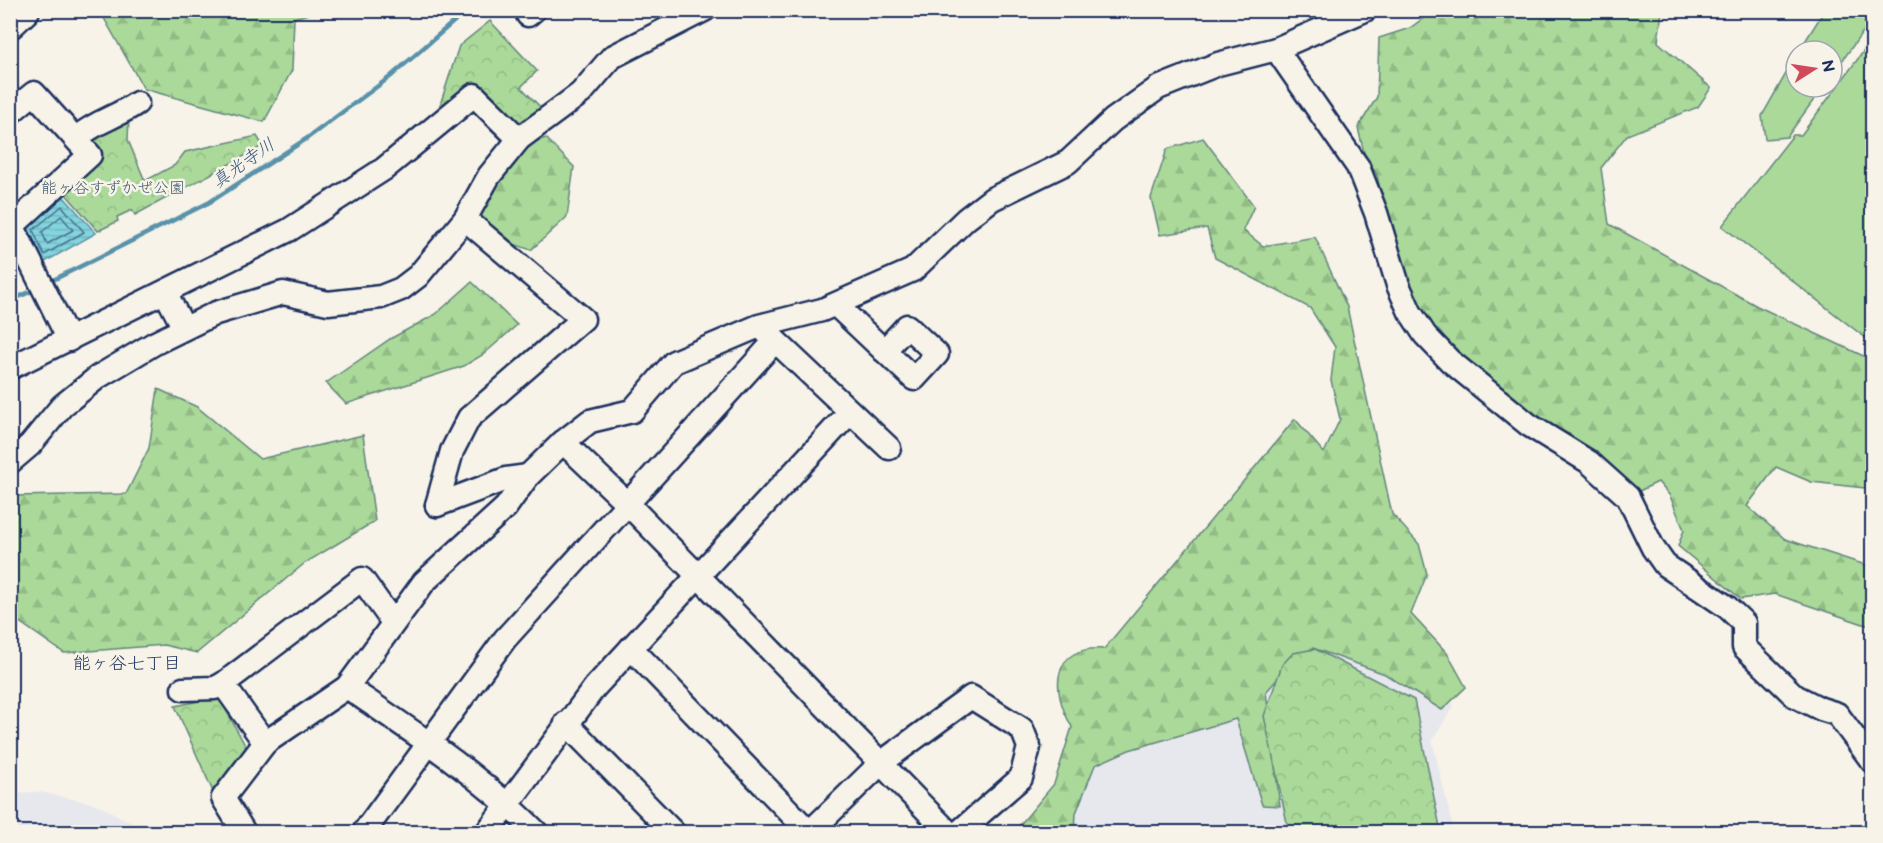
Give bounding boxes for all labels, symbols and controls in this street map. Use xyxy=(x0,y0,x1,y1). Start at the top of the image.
north arrow xyxy=(1784,39,1844,99)
text: N xyxy=(1817,58,1838,74)
water label: 真光寺川 xyxy=(208,134,279,193)
park label: 能ヶ谷すずかぜ公園 xyxy=(41,179,185,198)
district label: 能ヶ谷七丁目 xyxy=(73,653,181,674)

